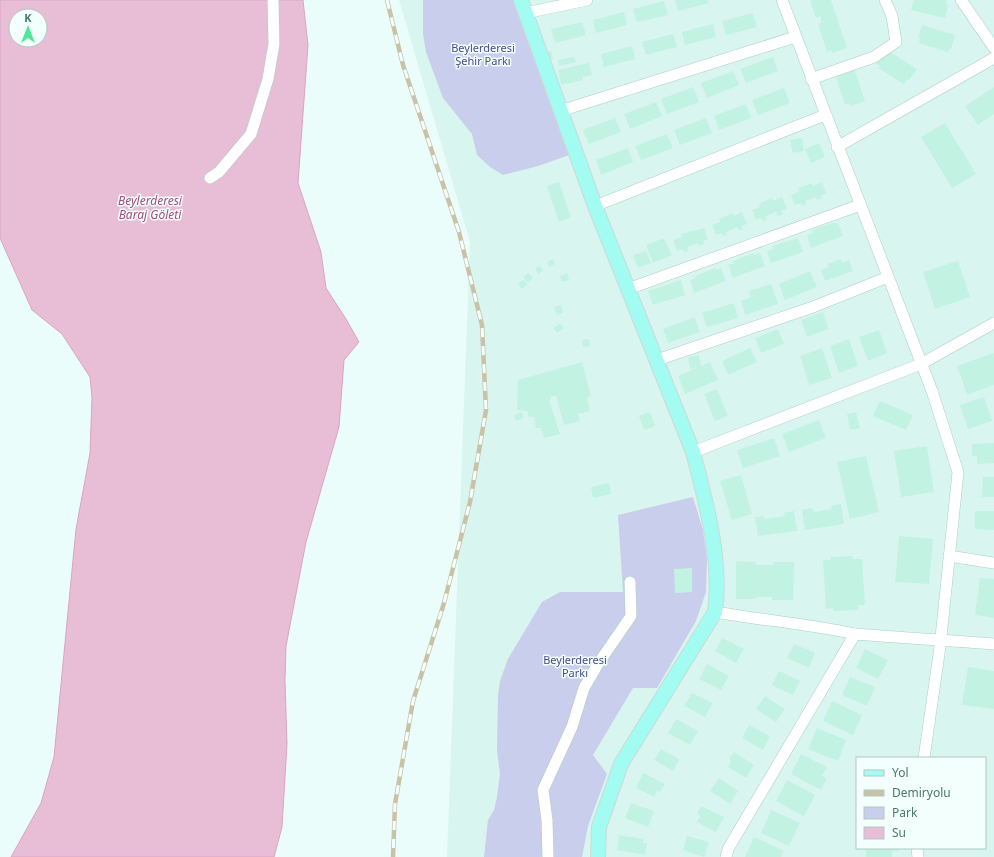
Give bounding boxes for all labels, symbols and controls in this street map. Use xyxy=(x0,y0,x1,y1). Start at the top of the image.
north arrow xyxy=(8,8,48,48)
text: K xyxy=(24,10,32,25)
park label: Beylerderesi Şehir Parkı xyxy=(451,40,515,68)
water label: Beylerderesi Baraj Göleti xyxy=(118,192,183,223)
park label: Beylerderesi Parkı xyxy=(543,652,607,680)
legend xyxy=(856,757,986,849)
text: Yol xyxy=(892,764,909,781)
text: Demiryolu xyxy=(892,784,951,801)
text: Park xyxy=(892,804,918,821)
text: Su xyxy=(892,824,906,841)

